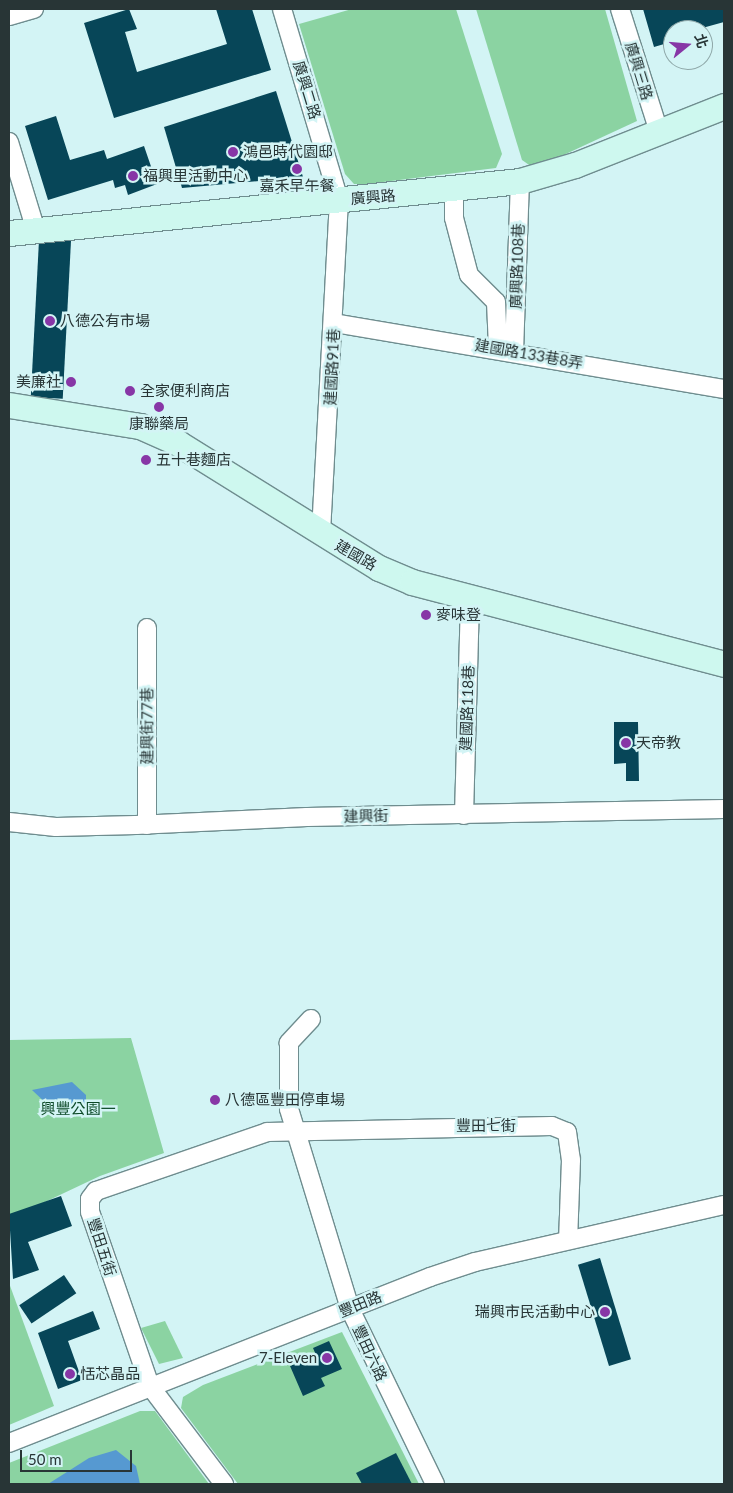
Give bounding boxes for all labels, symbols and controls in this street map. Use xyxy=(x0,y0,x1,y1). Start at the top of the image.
north arrow xyxy=(663,20,713,70)
text: 北 xyxy=(692,32,712,50)
street label: 廣興三路 xyxy=(622,40,656,102)
street label: 廣興二路 xyxy=(290,59,324,121)
place label: 鴻邑時代園邸 xyxy=(243,143,333,161)
marker: 鴻邑時代園邸 xyxy=(227,146,239,158)
marker: 嘉禾早午餐 xyxy=(291,163,303,175)
place label: 福興里活動中心 xyxy=(143,167,248,185)
marker: 福興里活動中心 xyxy=(127,170,139,182)
place label: 嘉禾早午餐 xyxy=(260,177,334,195)
street label: 廣興路 xyxy=(350,186,396,208)
street label: 廣興路108巷 xyxy=(507,223,527,309)
place label: 八德公有市場 xyxy=(60,312,150,330)
marker: 八德公有市場 xyxy=(44,315,56,327)
street label: 建國路91巷 xyxy=(321,328,343,406)
street label: 建國路133巷8弄 xyxy=(473,336,585,372)
place label: 美廉社 xyxy=(16,373,61,391)
marker: 美廉社 xyxy=(65,376,77,388)
place label: 全家便利商店 xyxy=(140,382,230,400)
marker: 全家便利商店 xyxy=(124,385,136,397)
marker: 康聯藥局 xyxy=(153,401,165,413)
place label: 康聯藥局 xyxy=(129,415,189,433)
place label: 五十巷麵店 xyxy=(156,451,231,469)
marker: 五十巷麵店 xyxy=(140,454,152,466)
street label: 建國路 xyxy=(332,536,380,574)
place label: 麥味登 xyxy=(436,606,481,624)
marker: 麥味登 xyxy=(420,609,432,621)
street label: 建國路118巷 xyxy=(457,665,477,751)
street label: 建興街77巷 xyxy=(138,687,156,765)
place label: 天帝教 xyxy=(636,734,681,752)
marker: 天帝教 xyxy=(620,737,632,749)
street label: 建興街 xyxy=(343,807,389,825)
place label: 八德區豐田停車場 xyxy=(225,1091,345,1109)
marker: 八德區豐田停車場 xyxy=(209,1094,221,1106)
park label: 興豐公園一 xyxy=(41,1100,115,1118)
street label: 豐田七街 xyxy=(456,1117,516,1135)
street label: 豐田五街 xyxy=(84,1216,120,1278)
street label: 豐田路 xyxy=(336,1287,384,1321)
place label: 瑞興市民活動中心 xyxy=(475,1303,595,1321)
marker: 瑞興市民活動中心 xyxy=(599,1306,611,1318)
street label: 豐田六路 xyxy=(349,1322,391,1384)
place label: 7-Eleven xyxy=(259,1349,317,1367)
marker: 7-Eleven xyxy=(321,1352,333,1364)
place label: 恬芯晶品 xyxy=(80,1365,140,1383)
marker: 恬芯晶品 xyxy=(64,1368,76,1380)
scale bar xyxy=(22,1440,135,1472)
text: 50 m xyxy=(28,1450,62,1468)

